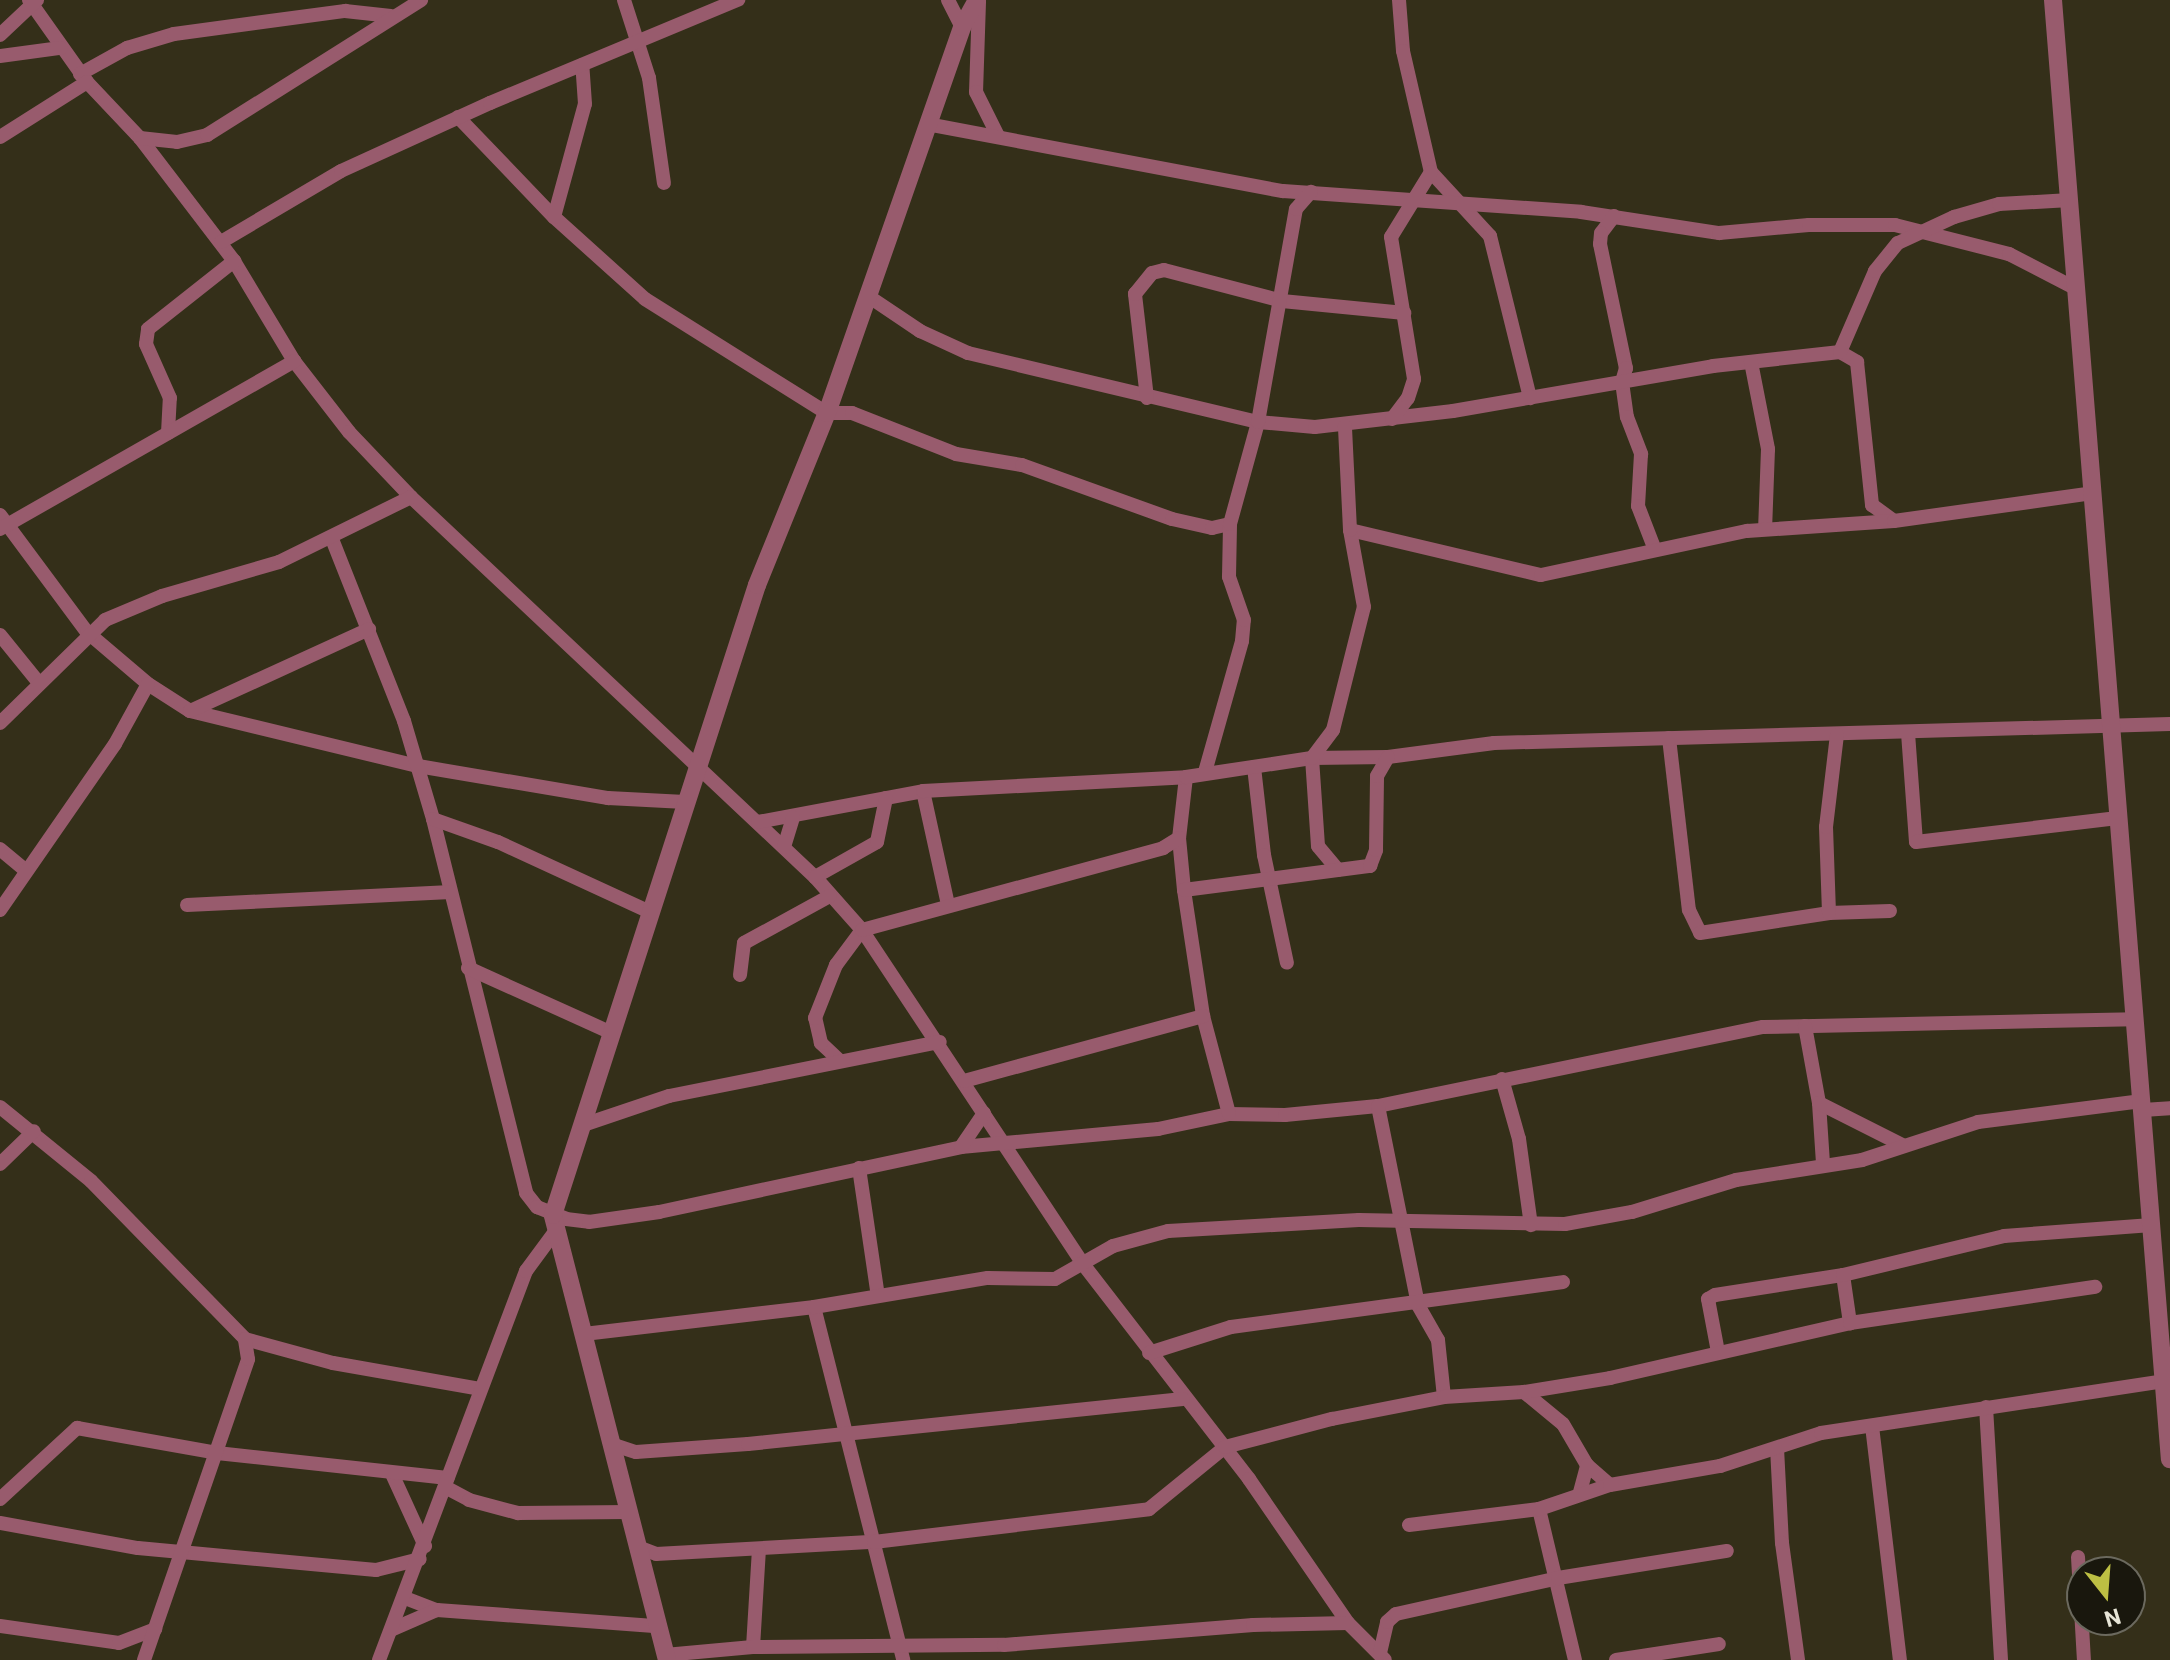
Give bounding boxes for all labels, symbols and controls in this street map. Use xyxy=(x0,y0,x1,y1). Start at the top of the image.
north arrow xyxy=(2066,1556,2146,1636)
text: N xyxy=(2101,1603,2124,1632)

